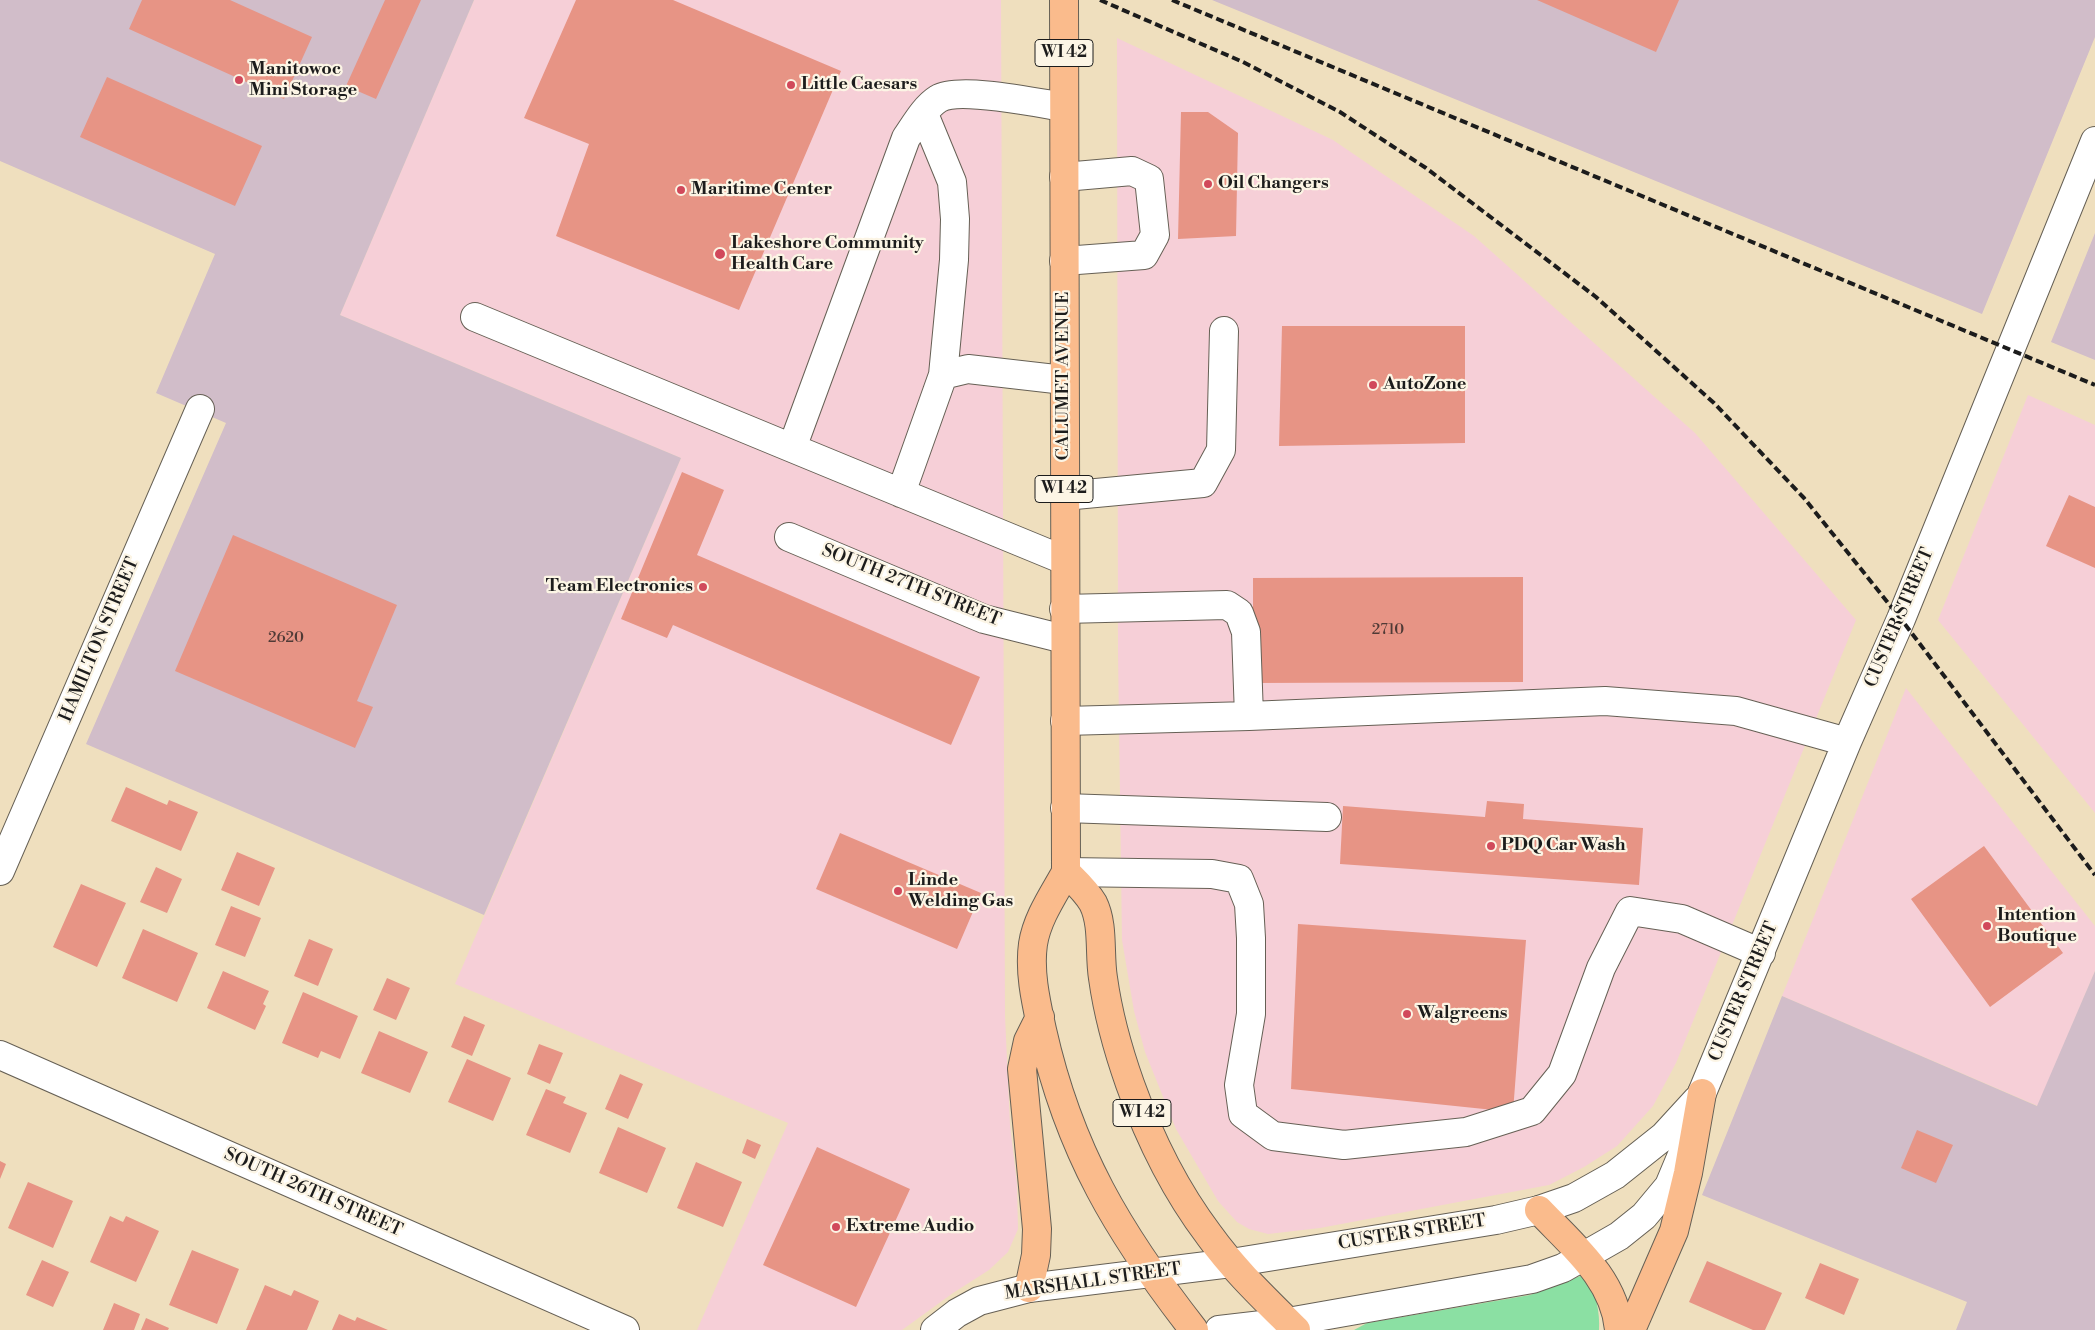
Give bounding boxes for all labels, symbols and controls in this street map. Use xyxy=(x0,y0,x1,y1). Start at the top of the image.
road number: WI 42 xyxy=(1035,40,1093,66)
place label: Manitowoc Mini Storage xyxy=(249,59,357,102)
marker: Manitowoc Mini Storage xyxy=(233,74,245,86)
place label: Little Caesars xyxy=(801,74,917,96)
marker: Little Caesars xyxy=(785,79,797,91)
place label: Oil Changers xyxy=(1218,173,1329,195)
marker: Oil Changers xyxy=(1202,178,1214,190)
place label: Maritime Center xyxy=(691,179,832,201)
marker: Maritime Center xyxy=(675,184,687,196)
place label: Lakeshore Community Health Care xyxy=(731,233,924,276)
marker: Lakeshore Community Health Care xyxy=(713,247,727,261)
street label: CALUMET AVENUE xyxy=(1053,291,1075,461)
place label: AutoZone xyxy=(1383,374,1467,396)
marker: AutoZone xyxy=(1367,379,1379,391)
road number: WI 42 xyxy=(1035,476,1093,502)
street label: SOUTH 27TH STREET xyxy=(818,540,1004,632)
street label: CUSTER STREET xyxy=(1861,545,1939,691)
street label: HAMILTON STREET xyxy=(56,554,144,726)
place label: Team Electronics xyxy=(546,576,693,598)
marker: Team Electronics xyxy=(697,581,709,593)
house number: 2710 xyxy=(1372,621,1404,639)
house number: 2620 xyxy=(268,629,304,647)
place label: PDQ Car Wash xyxy=(1501,835,1626,857)
marker: PDQ Car Wash xyxy=(1485,840,1497,852)
place label: Linde Welding Gas xyxy=(908,870,1013,912)
marker: Linde Welding Gas xyxy=(892,885,904,897)
place label: Intention Boutique xyxy=(1997,905,2077,948)
street label: CUSTER STREET xyxy=(1705,919,1783,1065)
marker: Intention Boutique xyxy=(1981,920,1993,932)
place label: Walgreens xyxy=(1417,1003,1508,1025)
marker: Walgreens xyxy=(1401,1008,1413,1020)
road number: WI 42 xyxy=(1113,1100,1171,1126)
street label: SOUTH 26TH STREET xyxy=(220,1144,406,1242)
street label: CUSTER STREET xyxy=(1337,1211,1487,1255)
place label: Extreme Audio xyxy=(846,1216,974,1238)
marker: Extreme Audio xyxy=(830,1221,842,1233)
street label: MARSHALL STREET xyxy=(1003,1259,1183,1305)

